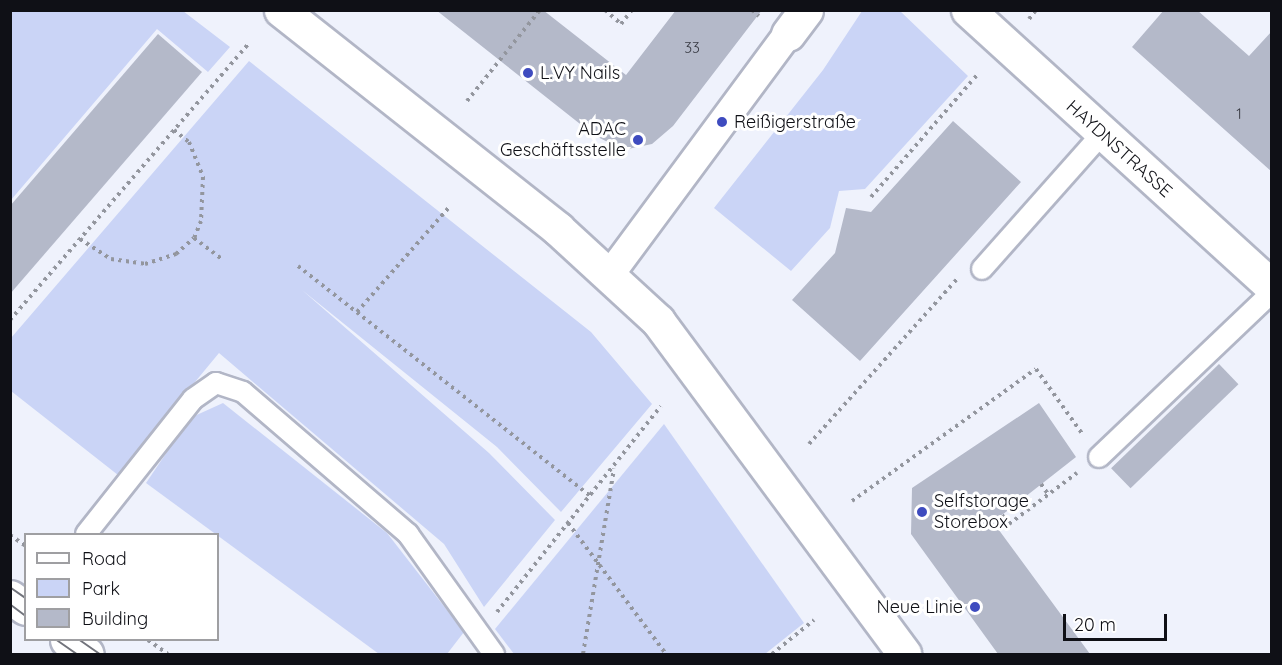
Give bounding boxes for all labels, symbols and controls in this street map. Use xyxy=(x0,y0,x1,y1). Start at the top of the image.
house number: 33 xyxy=(684,39,700,57)
place label: L.VY Nails xyxy=(540,62,620,84)
marker: L.VY Nails xyxy=(521,66,535,80)
street label: HAYDNSTRASSE xyxy=(1062,96,1176,202)
house number: 1 xyxy=(1236,105,1242,123)
place label: Reißigerstraße xyxy=(734,111,856,133)
marker: Reißigerstraße xyxy=(715,115,729,129)
place label: ADAC Geschäftsstelle xyxy=(500,119,626,162)
marker: ADAC Geschäftsstelle xyxy=(631,133,645,147)
place label: Selfstorage Storebox xyxy=(934,491,1029,534)
marker: Selfstorage Storebox xyxy=(915,505,929,519)
legend xyxy=(24,533,219,641)
text: Road xyxy=(82,547,127,570)
text: Park xyxy=(82,577,120,600)
place label: Neue Linie xyxy=(877,596,963,618)
marker: Neue Linie xyxy=(968,600,982,614)
scale bar xyxy=(1066,602,1170,640)
text: Building xyxy=(82,607,148,630)
text: 20 m xyxy=(1074,613,1116,636)

